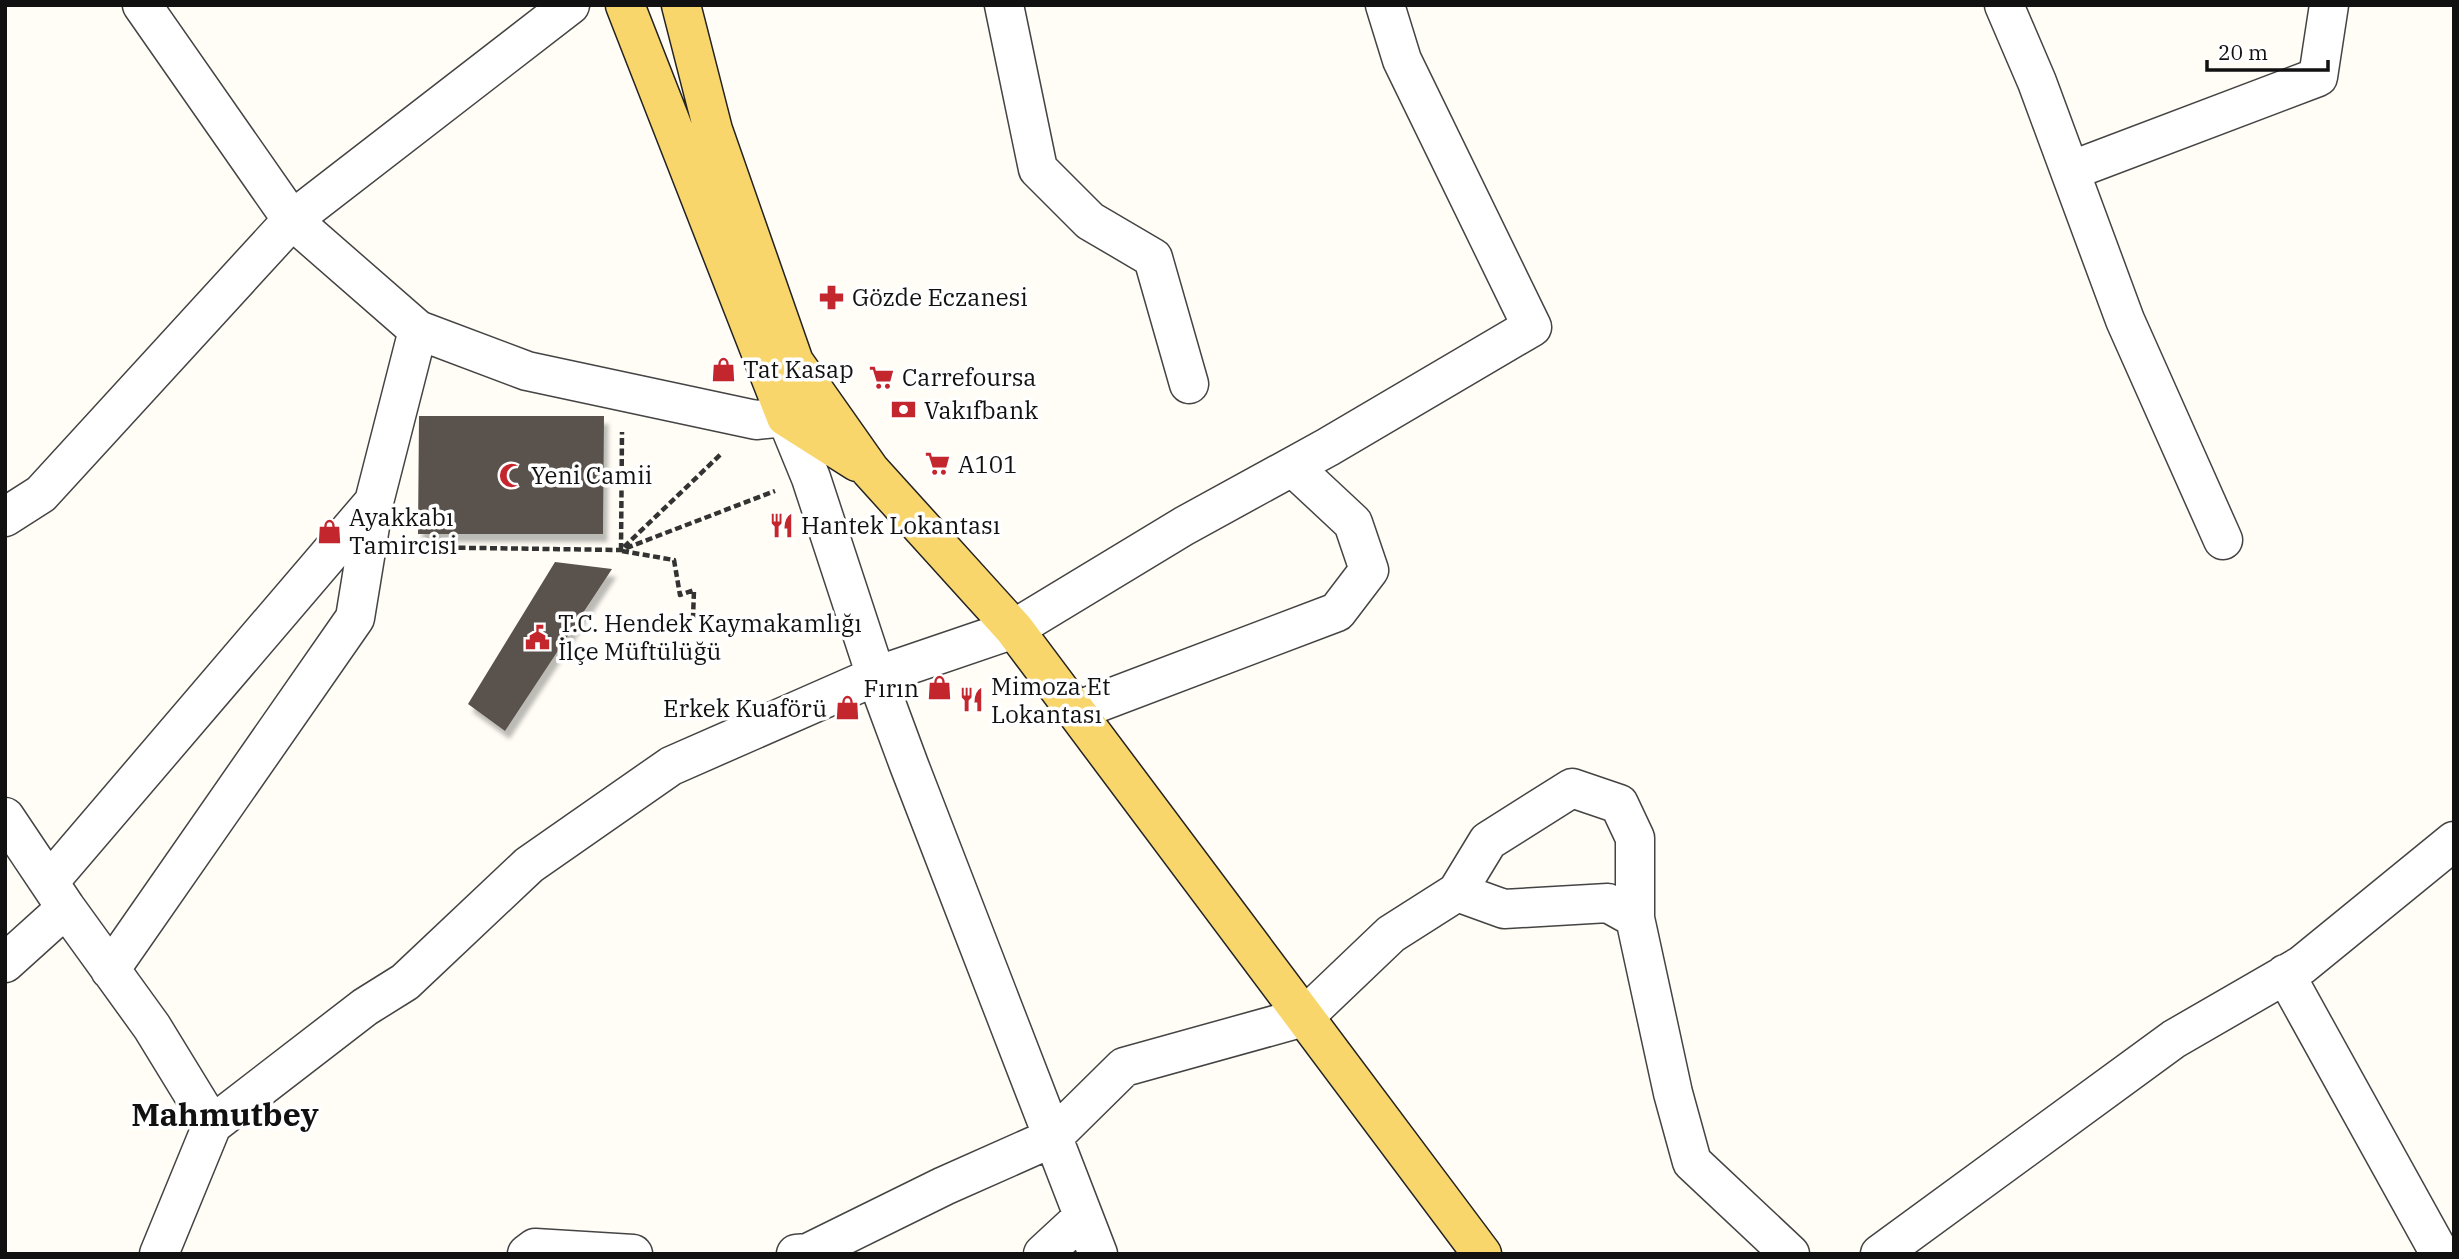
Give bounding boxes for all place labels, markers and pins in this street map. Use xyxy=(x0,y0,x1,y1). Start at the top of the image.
place label: Gözde Eczanesi xyxy=(852,281,1028,313)
pharmacy icon: Gözde Eczanesi xyxy=(818,283,846,311)
place label: Tat Kasap xyxy=(743,353,854,385)
shop icon: Tat Kasap xyxy=(709,355,737,383)
place label: Carrefoursa xyxy=(902,361,1036,393)
supermarket icon: Carrefoursa xyxy=(868,363,896,391)
place label: Vakıfbank xyxy=(924,394,1038,426)
bank icon: Vakıfbank xyxy=(890,396,918,424)
place label: A101 xyxy=(958,448,1018,480)
supermarket icon: A101 xyxy=(924,450,952,478)
place label: Yeni Camii xyxy=(531,459,652,491)
mosque icon: Yeni Camii xyxy=(497,461,525,489)
place label: Ayakkabı Tamircisi xyxy=(349,501,457,561)
place label: Hantek Lokantası xyxy=(801,509,1000,541)
restaurant icon: Hantek Lokantası xyxy=(767,511,795,539)
shop icon: Ayakkabı Tamircisi xyxy=(315,517,343,545)
place label: T.C. Hendek Kaymakamlığı İlçe Müftülüğü xyxy=(558,607,862,667)
public building icon: T.C. Hendek Kaymakamlığı İlçe Müftülüğü xyxy=(524,623,552,651)
place label: Mimoza Et Lokantası xyxy=(991,670,1110,730)
place label: Fırın xyxy=(863,672,919,704)
shop icon: Fırın xyxy=(925,674,953,702)
restaurant icon: Mimoza Et Lokantası xyxy=(957,686,985,714)
place label: Erkek Kuaförü xyxy=(663,692,827,724)
shop icon: Erkek Kuaförü xyxy=(833,694,861,722)

